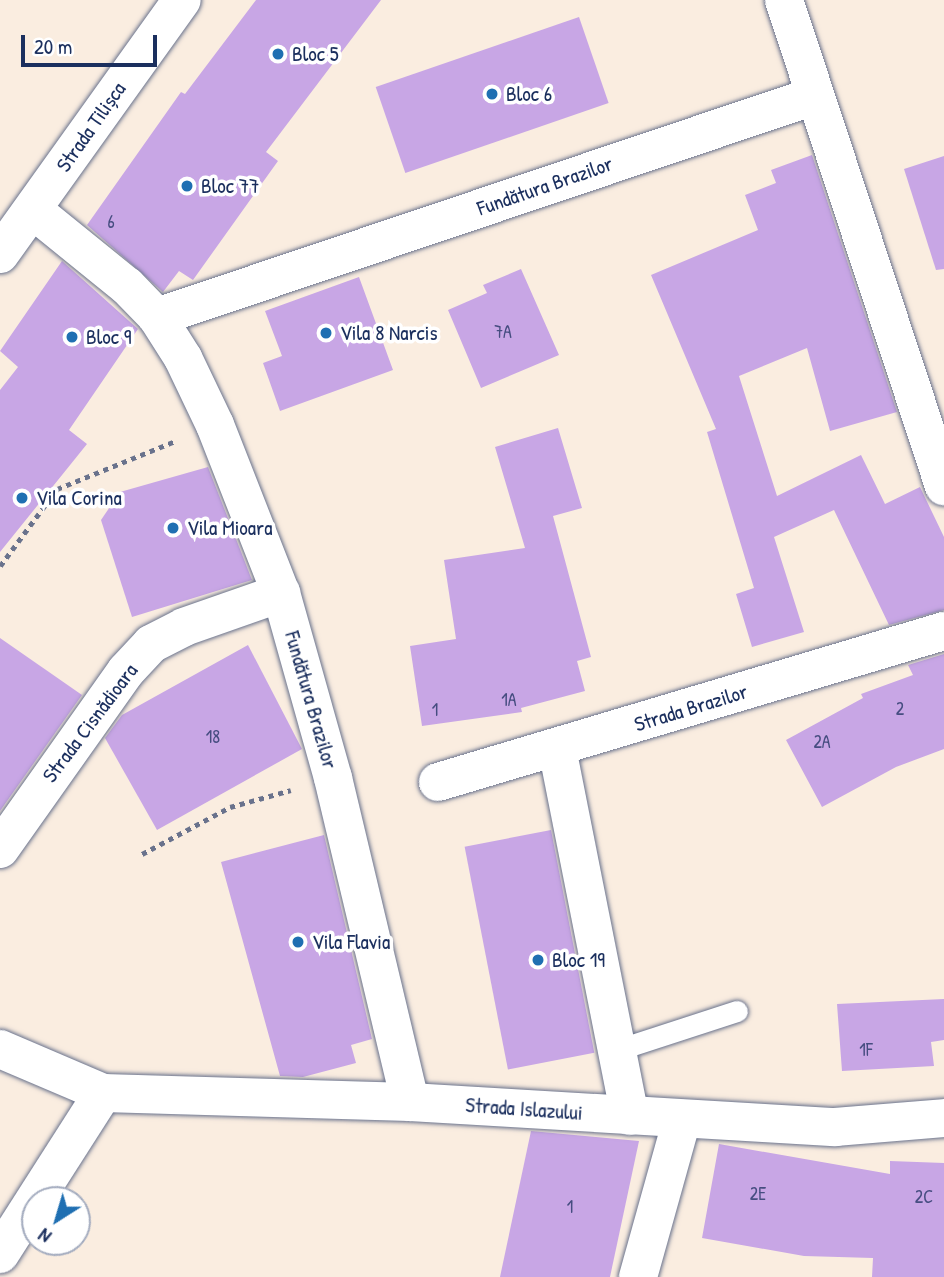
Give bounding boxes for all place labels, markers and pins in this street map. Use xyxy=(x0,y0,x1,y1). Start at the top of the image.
place label: Bloc 5 xyxy=(292,41,339,67)
marker: Bloc 5 xyxy=(270,46,286,62)
place label: Bloc 6 xyxy=(506,81,552,107)
marker: Bloc 6 xyxy=(484,86,500,102)
place label: Bloc 77 xyxy=(201,173,259,199)
marker: Bloc 77 xyxy=(179,178,195,194)
place label: Vila 8 Narcis xyxy=(340,320,438,346)
place label: Bloc 9 xyxy=(86,324,131,350)
marker: Vila 8 Narcis xyxy=(318,325,334,341)
marker: Bloc 9 xyxy=(64,329,80,345)
place label: Vila Corina xyxy=(36,485,122,511)
marker: Vila Corina xyxy=(14,490,30,506)
place label: Vila Mioara xyxy=(187,515,272,541)
marker: Vila Mioara xyxy=(165,520,181,536)
place label: Vila Flavia xyxy=(312,929,390,955)
marker: Vila Flavia xyxy=(290,934,306,950)
place label: Bloc 19 xyxy=(552,947,605,973)
marker: Bloc 19 xyxy=(530,952,546,968)

